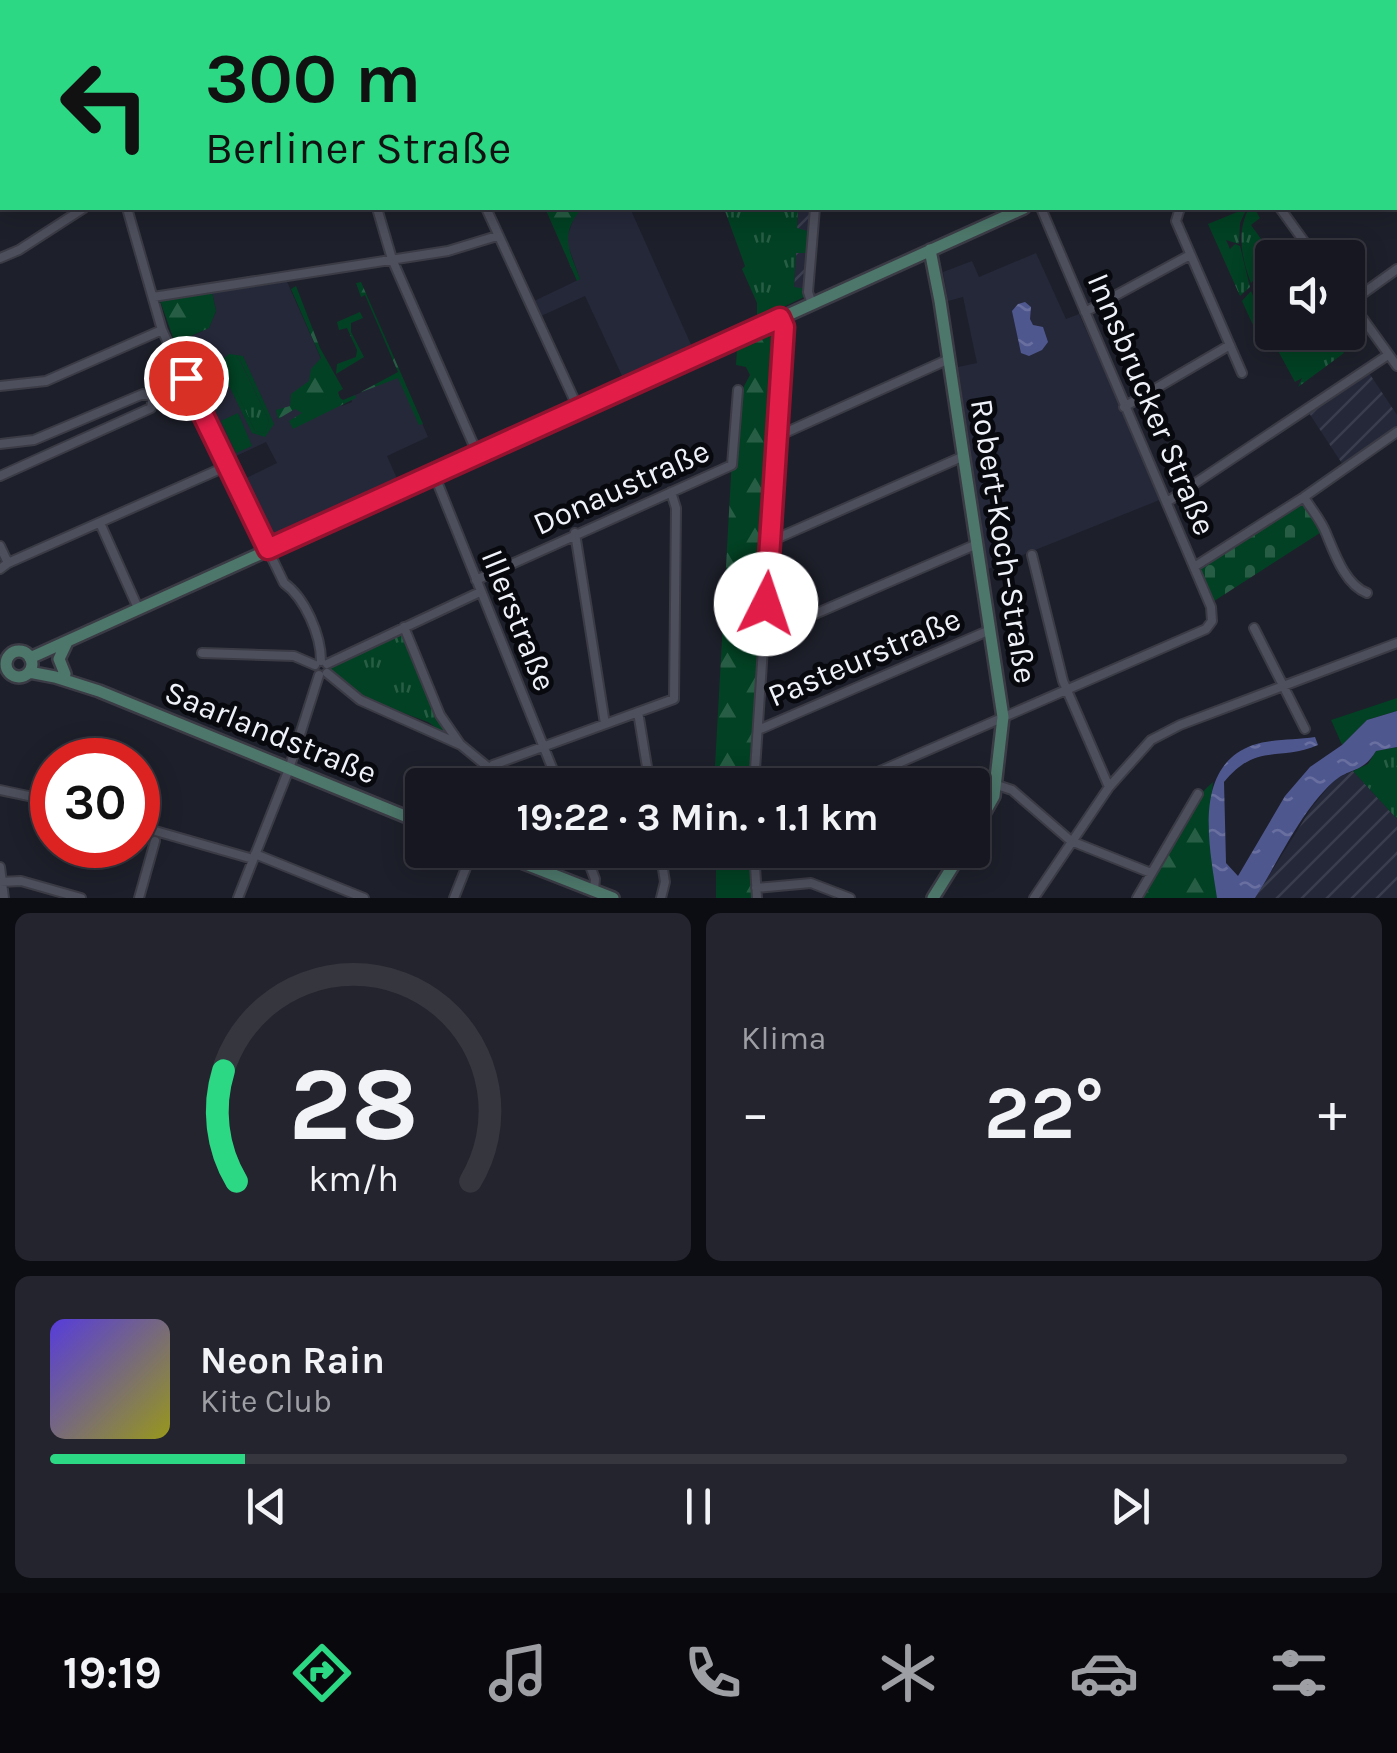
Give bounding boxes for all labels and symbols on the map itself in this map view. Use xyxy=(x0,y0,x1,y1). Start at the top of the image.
street label: Innsbrucker Straße xyxy=(1080,268,1223,541)
pin xyxy=(144,336,229,421)
street label: Robert-Koch-Straße xyxy=(963,396,1044,686)
street label: Donaustraße xyxy=(527,432,715,543)
street label: Illerstraße xyxy=(473,544,564,696)
position arrow xyxy=(714,552,818,656)
street label: Pasteurstraße xyxy=(762,600,966,715)
street label: Saarlandstraße xyxy=(160,673,382,792)
speed limit sign: 30 xyxy=(30,738,160,868)

